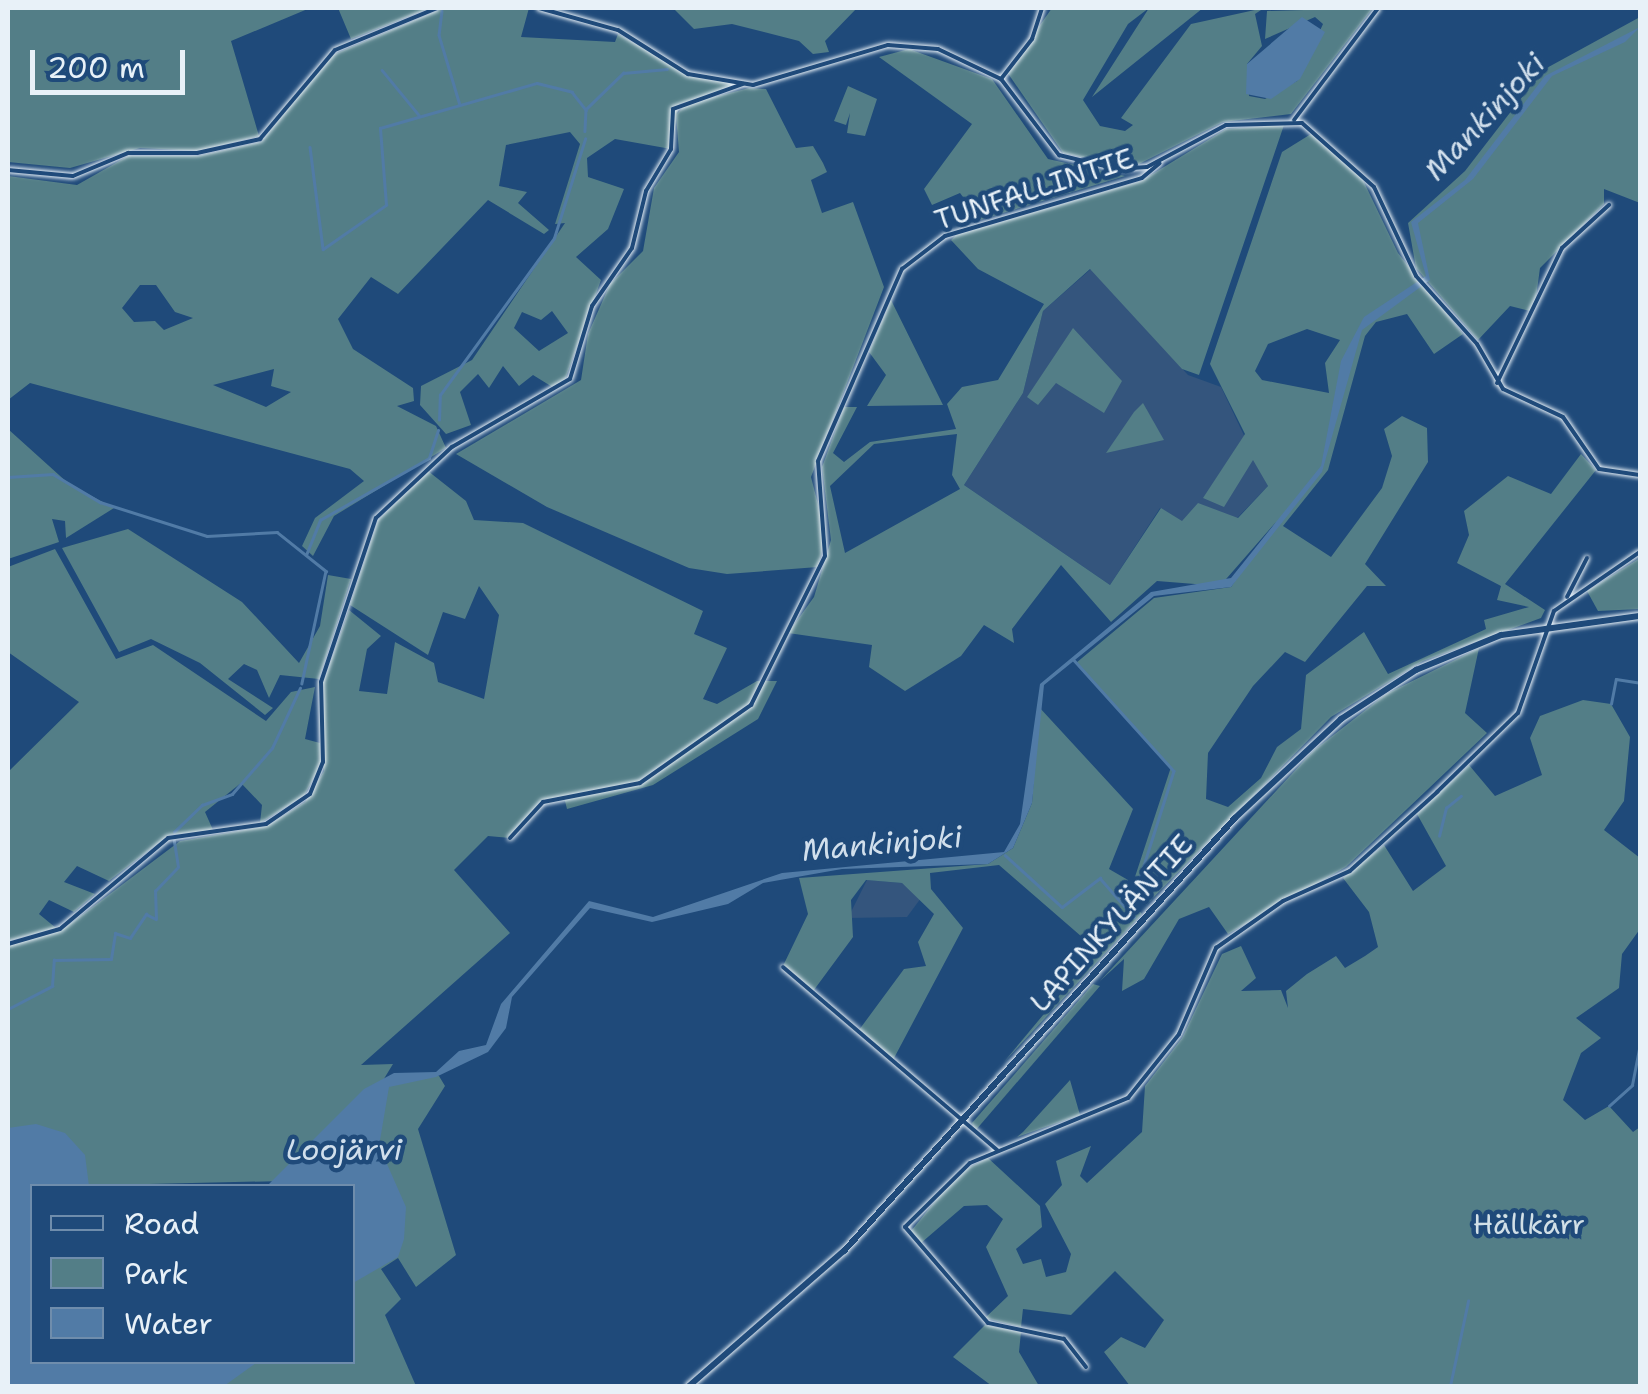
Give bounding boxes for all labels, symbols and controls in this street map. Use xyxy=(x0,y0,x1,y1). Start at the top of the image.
scale bar xyxy=(35,30,190,92)
water label: Mankinjoki xyxy=(1417,46,1553,188)
text: 200 m xyxy=(47,47,145,88)
street label: TUNFALLINTIE xyxy=(930,141,1138,237)
water label: Mankinjoki xyxy=(800,819,964,869)
street label: LAPINKYLÄNTIE xyxy=(1023,827,1199,1019)
water label: Loojärvi xyxy=(286,1132,402,1168)
legend xyxy=(30,1184,355,1364)
text: Road xyxy=(124,1203,199,1244)
park label: Hällkärr xyxy=(1473,1207,1585,1241)
text: Park xyxy=(124,1253,188,1294)
text: Water xyxy=(124,1303,213,1344)

